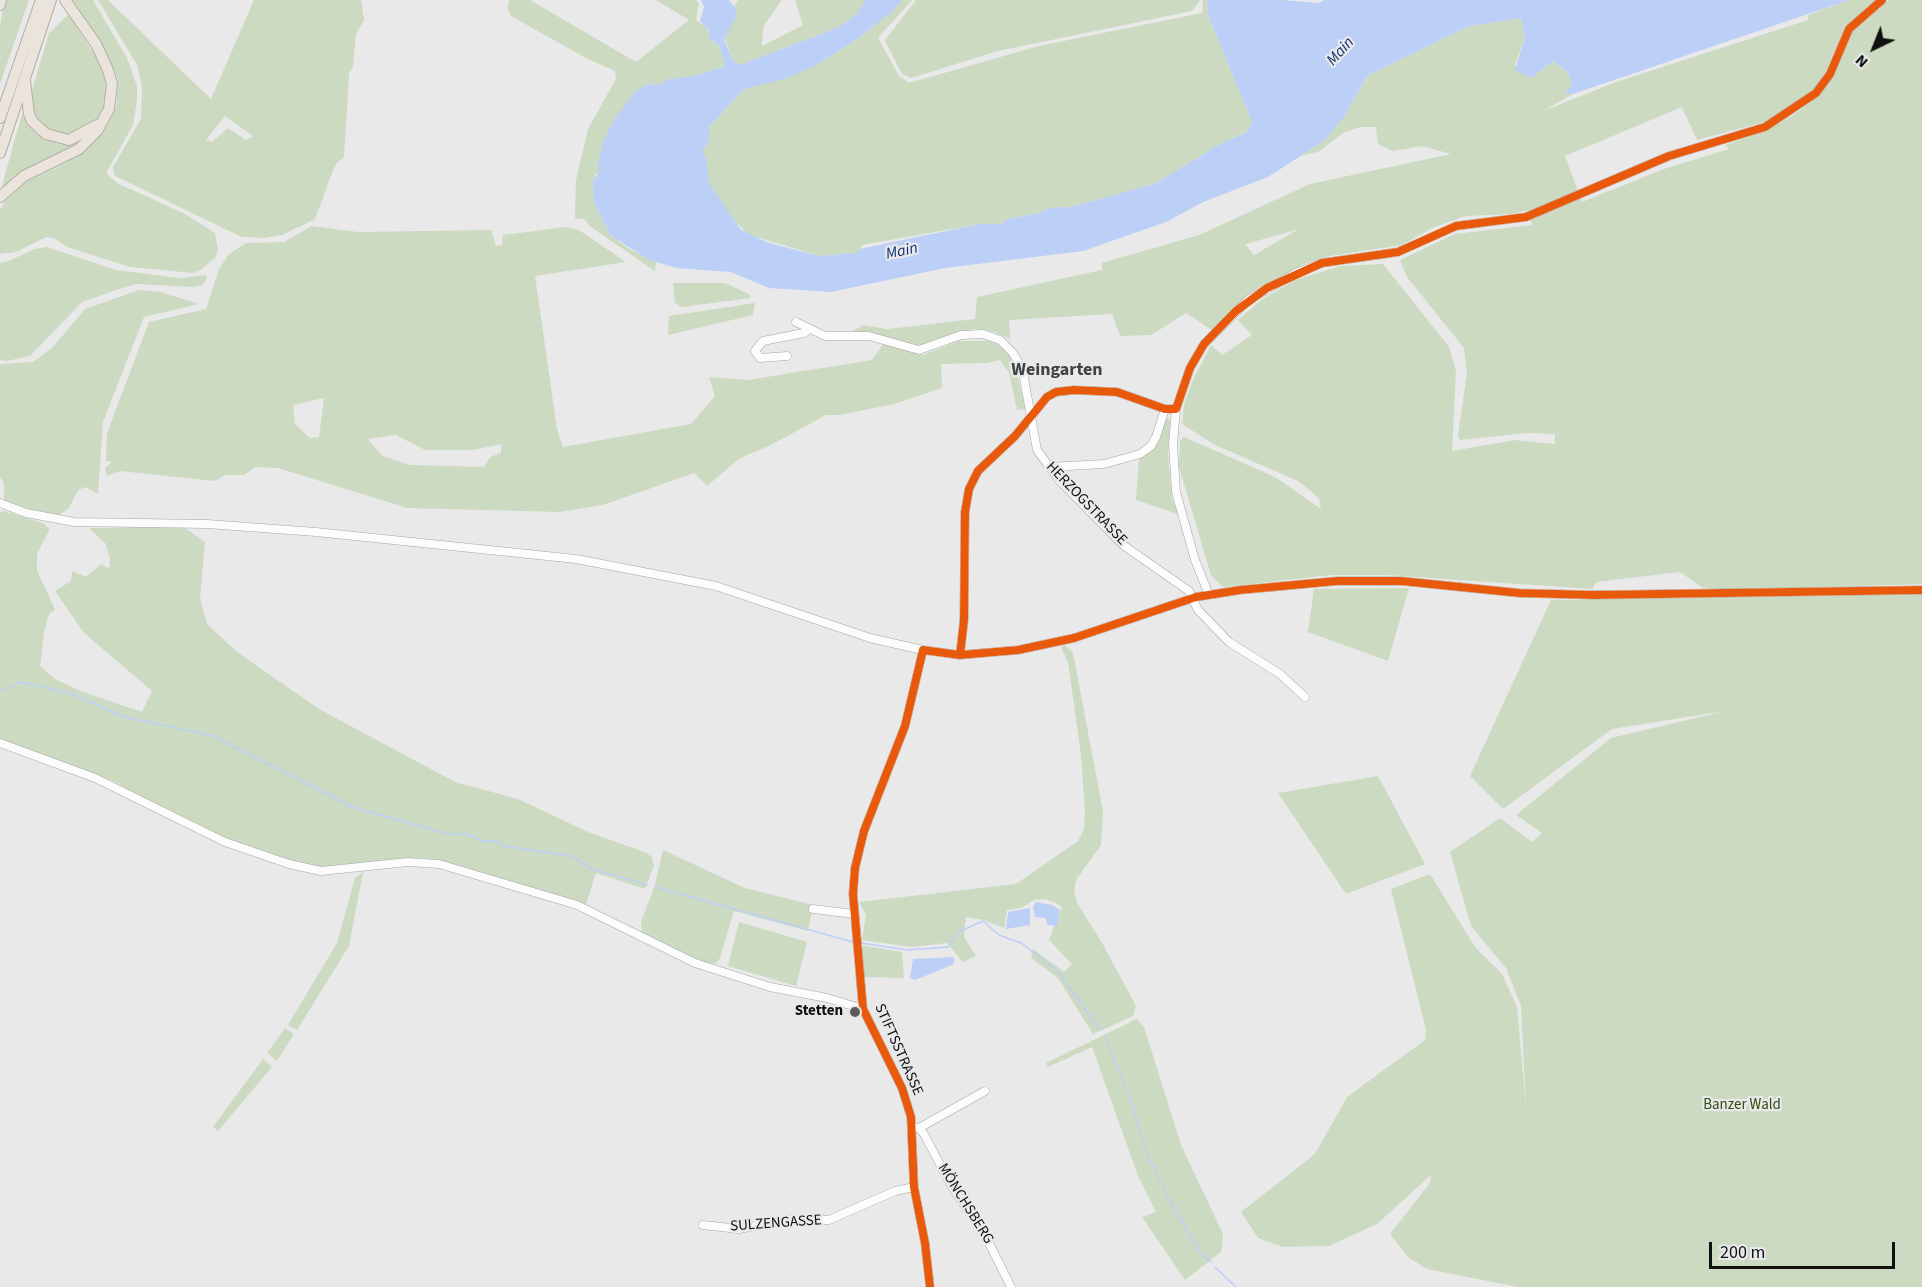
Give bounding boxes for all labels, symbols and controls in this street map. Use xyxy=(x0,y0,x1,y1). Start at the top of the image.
north arrow xyxy=(1844,18,1904,78)
water label: Main xyxy=(1323,34,1359,70)
text: N xyxy=(1850,49,1873,73)
water label: Main xyxy=(884,239,920,265)
district label: Weingarten xyxy=(1011,360,1103,382)
street label: HERZOGSTRASSE xyxy=(1042,458,1130,550)
street label: STIFTSSTRASSE xyxy=(870,1001,926,1099)
place label: Stetten xyxy=(795,1003,843,1021)
marker: Stetten xyxy=(848,1005,862,1019)
park label: Banzer Wald xyxy=(1703,1097,1781,1115)
street label: MÖNCHSBERG xyxy=(933,1160,997,1248)
street label: SULZENGASSE xyxy=(730,1212,822,1236)
scale bar xyxy=(1712,1230,1898,1268)
text: 200 m xyxy=(1720,1240,1765,1265)

